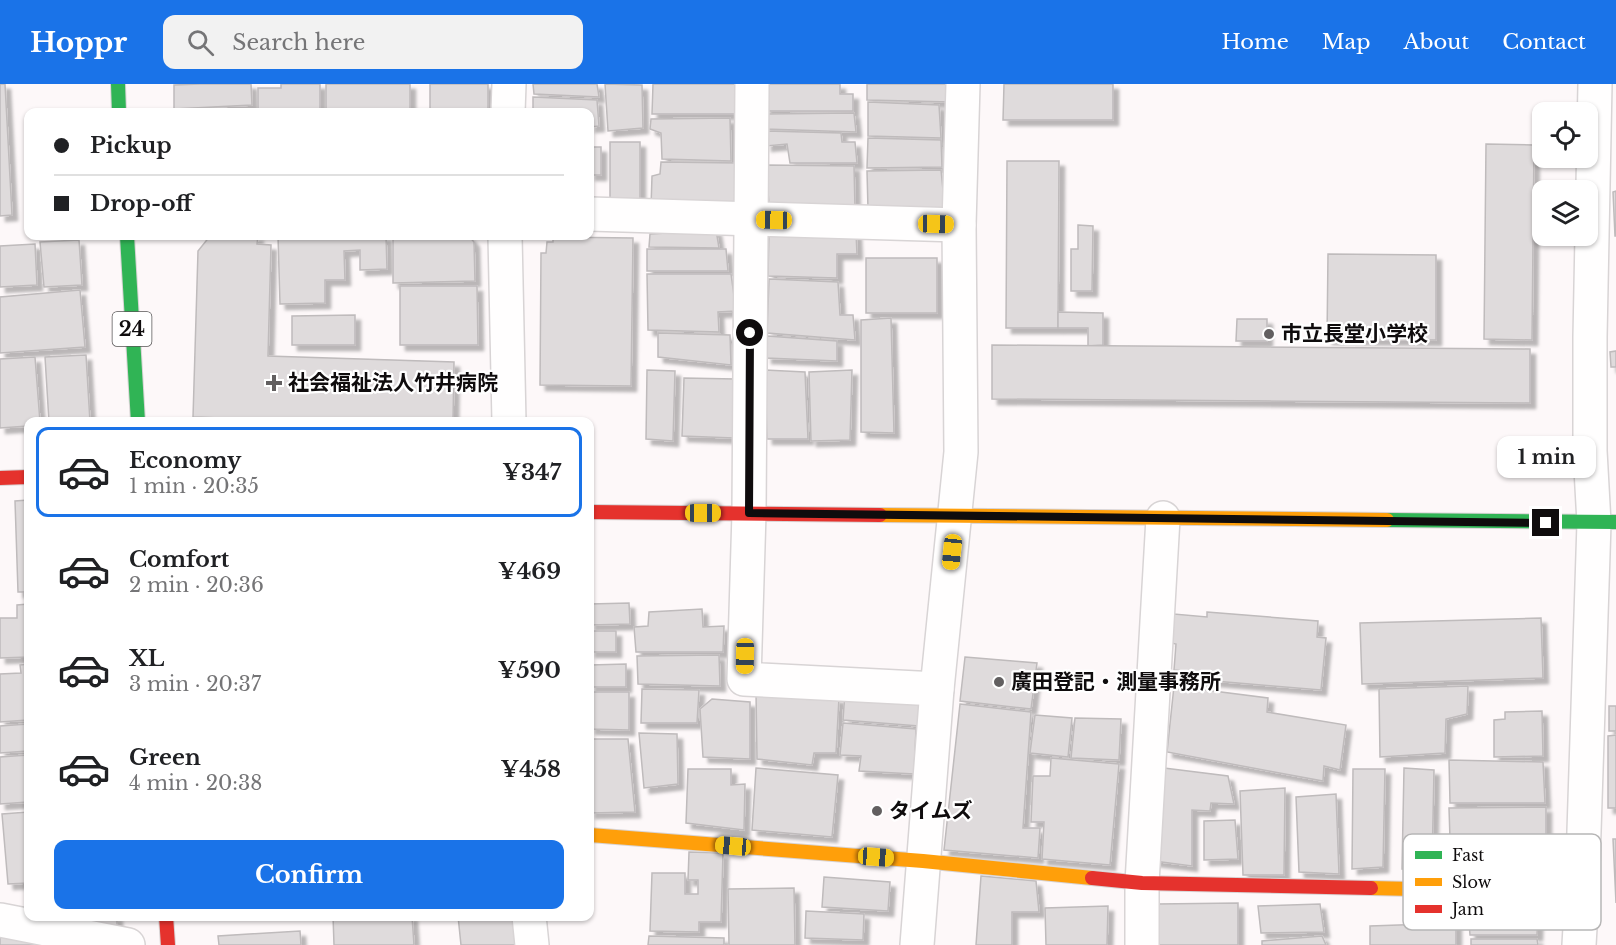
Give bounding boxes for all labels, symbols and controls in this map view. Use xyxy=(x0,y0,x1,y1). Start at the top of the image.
search box xyxy=(163,15,583,69)
text: Hoppr xyxy=(30,25,127,60)
icon: search xyxy=(184,26,217,59)
text: Search here xyxy=(232,29,365,56)
text: Home xyxy=(1222,29,1289,55)
text: Map xyxy=(1322,29,1370,55)
text: About xyxy=(1403,29,1469,55)
text: Contact xyxy=(1502,29,1586,55)
map controls xyxy=(1532,102,1598,246)
button: locate xyxy=(1532,102,1598,168)
text: Pickup xyxy=(90,132,172,159)
button: layers xyxy=(1532,180,1598,246)
text: Drop-off xyxy=(90,190,192,217)
car xyxy=(756,211,792,229)
car xyxy=(918,215,954,233)
road number: 24 xyxy=(112,312,152,346)
route start xyxy=(736,319,763,346)
place label: 市立長堂小学校 xyxy=(1281,321,1428,347)
marker: 市立長堂小学校 xyxy=(1262,327,1276,341)
place label: 社会福祉法人竹井病院 xyxy=(288,370,498,396)
marker: 社会福祉法人竹井病院 xyxy=(265,374,283,392)
callout: 1 min xyxy=(1496,436,1596,478)
icon: car xyxy=(57,445,111,499)
text: 1 min xyxy=(1518,445,1575,469)
text: Economy xyxy=(129,447,241,474)
text: ¥347 xyxy=(502,459,561,486)
text: 1 min · 20:35 xyxy=(129,474,259,498)
car xyxy=(685,504,721,522)
route end xyxy=(1532,509,1559,536)
car xyxy=(941,533,963,571)
icon: car xyxy=(57,544,111,598)
text: Comfort xyxy=(129,546,229,573)
text: ¥469 xyxy=(498,558,561,585)
text: 2 min · 20:36 xyxy=(129,573,264,597)
car xyxy=(736,638,754,674)
icon: car xyxy=(57,643,111,697)
text: XL xyxy=(129,645,164,672)
text: ¥590 xyxy=(498,657,561,684)
place label: 廣田登記・測量事務所 xyxy=(1011,669,1221,695)
text: 3 min · 20:37 xyxy=(129,672,261,696)
marker: 廣田登記・測量事務所 xyxy=(992,675,1006,689)
icon: car xyxy=(57,742,111,796)
text: Green xyxy=(129,744,201,771)
text: ¥458 xyxy=(501,756,561,783)
text: 4 min · 20:38 xyxy=(129,771,262,795)
place label: タイムズ xyxy=(889,798,973,824)
marker: タイムズ xyxy=(870,804,884,818)
legend xyxy=(1403,834,1601,930)
car xyxy=(714,835,752,857)
button: Confirm xyxy=(54,840,564,909)
text: Fast xyxy=(1452,845,1484,865)
car xyxy=(857,847,895,867)
text: Slow xyxy=(1452,872,1492,892)
text: Jam xyxy=(1450,899,1484,919)

